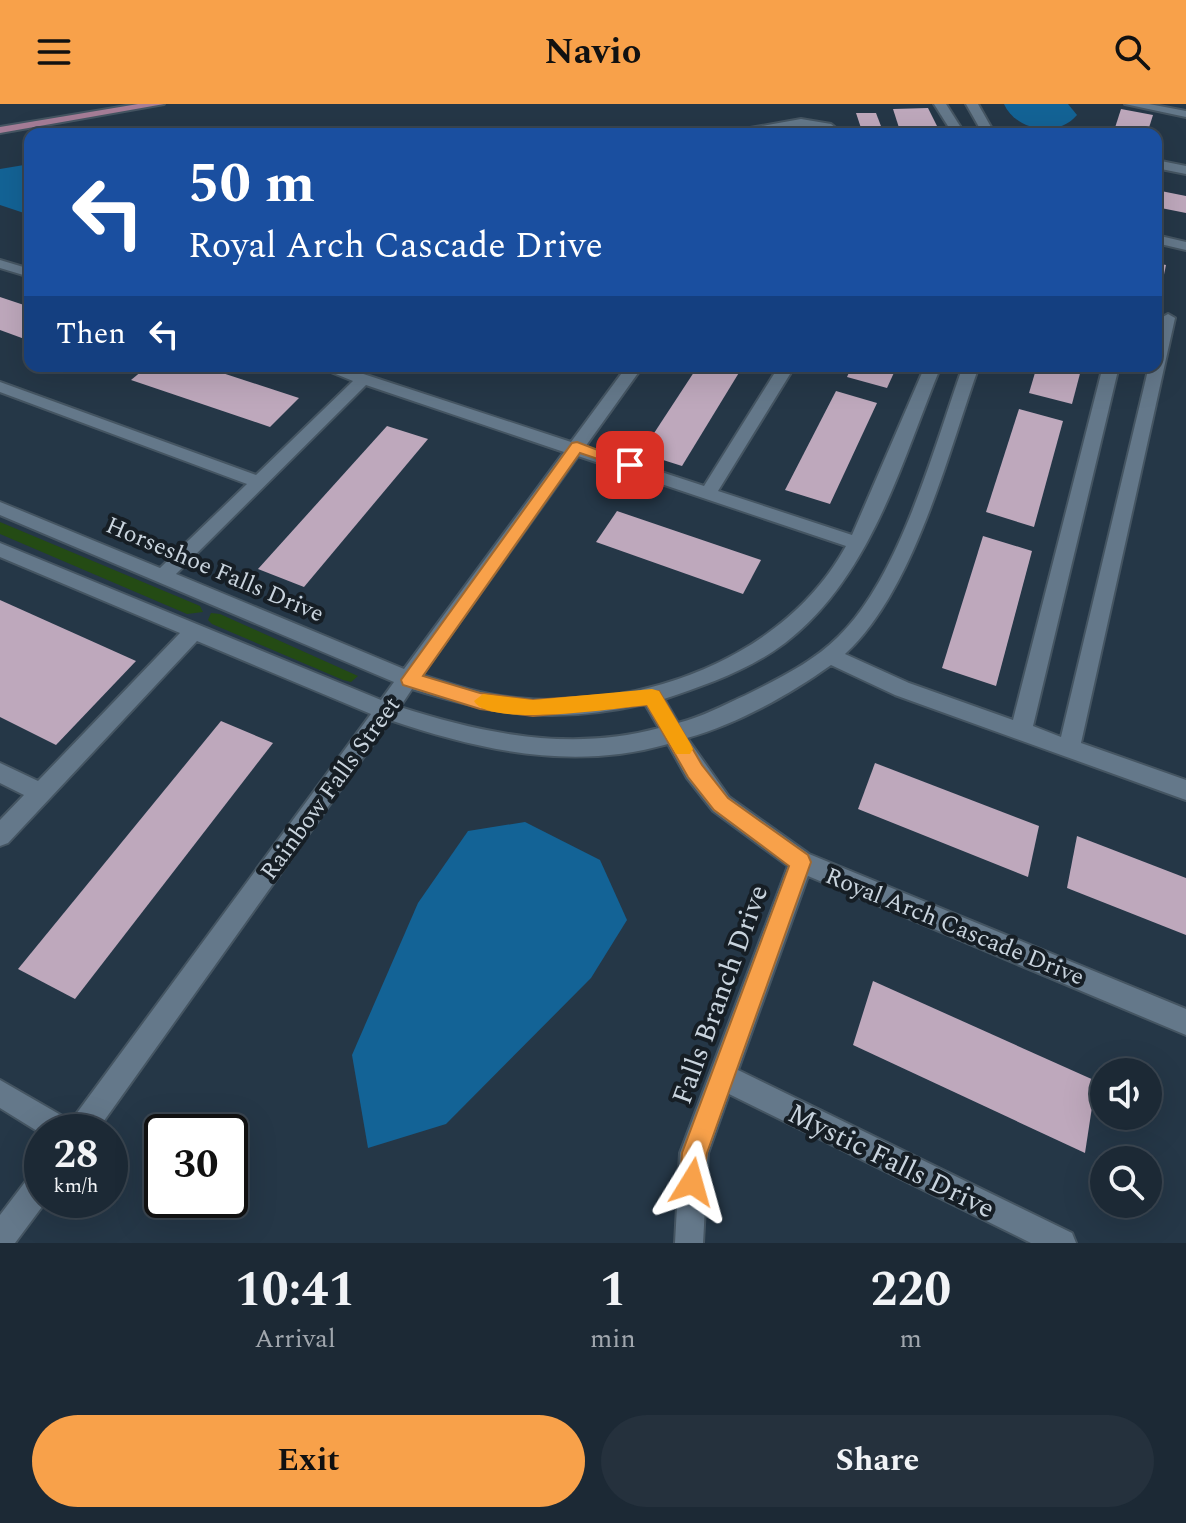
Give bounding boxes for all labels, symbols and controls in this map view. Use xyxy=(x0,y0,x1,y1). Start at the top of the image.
text: Navio xyxy=(545,25,641,80)
icon: menu xyxy=(32,30,76,74)
icon: search xyxy=(1110,30,1154,74)
text: 50 m xyxy=(188,142,315,227)
icon: left xyxy=(56,160,160,264)
text: Royal Arch Cascade Drive xyxy=(188,219,603,274)
text: Then xyxy=(56,311,126,357)
icon: left xyxy=(142,312,186,356)
pin xyxy=(596,431,664,499)
icon: arrive xyxy=(608,443,652,487)
street label: Horseshoe Falls Drive xyxy=(100,508,329,632)
street label: Rainbow Falls Street xyxy=(252,689,410,888)
street label: Royal Arch Cascade Drive xyxy=(820,858,1090,995)
street label: Falls Branch Drive xyxy=(661,879,780,1110)
map controls xyxy=(1090,1058,1162,1218)
button: sound xyxy=(1090,1058,1162,1130)
street label: Mystic Falls Drive xyxy=(781,1093,1002,1230)
speed limit sign: 30 xyxy=(144,1114,248,1218)
text: 28 xyxy=(54,1125,98,1186)
position arrow xyxy=(650,1140,734,1224)
button: search xyxy=(1090,1146,1162,1218)
text: km/h xyxy=(54,1171,99,1201)
text: 10:41 xyxy=(235,1254,355,1327)
text: 1 xyxy=(599,1254,626,1327)
text: 220 xyxy=(870,1254,951,1327)
text: Arrival xyxy=(255,1319,336,1359)
text: min xyxy=(590,1319,636,1359)
text: m xyxy=(900,1319,922,1359)
button: Exit xyxy=(32,1415,585,1507)
button: Share xyxy=(601,1415,1154,1507)

